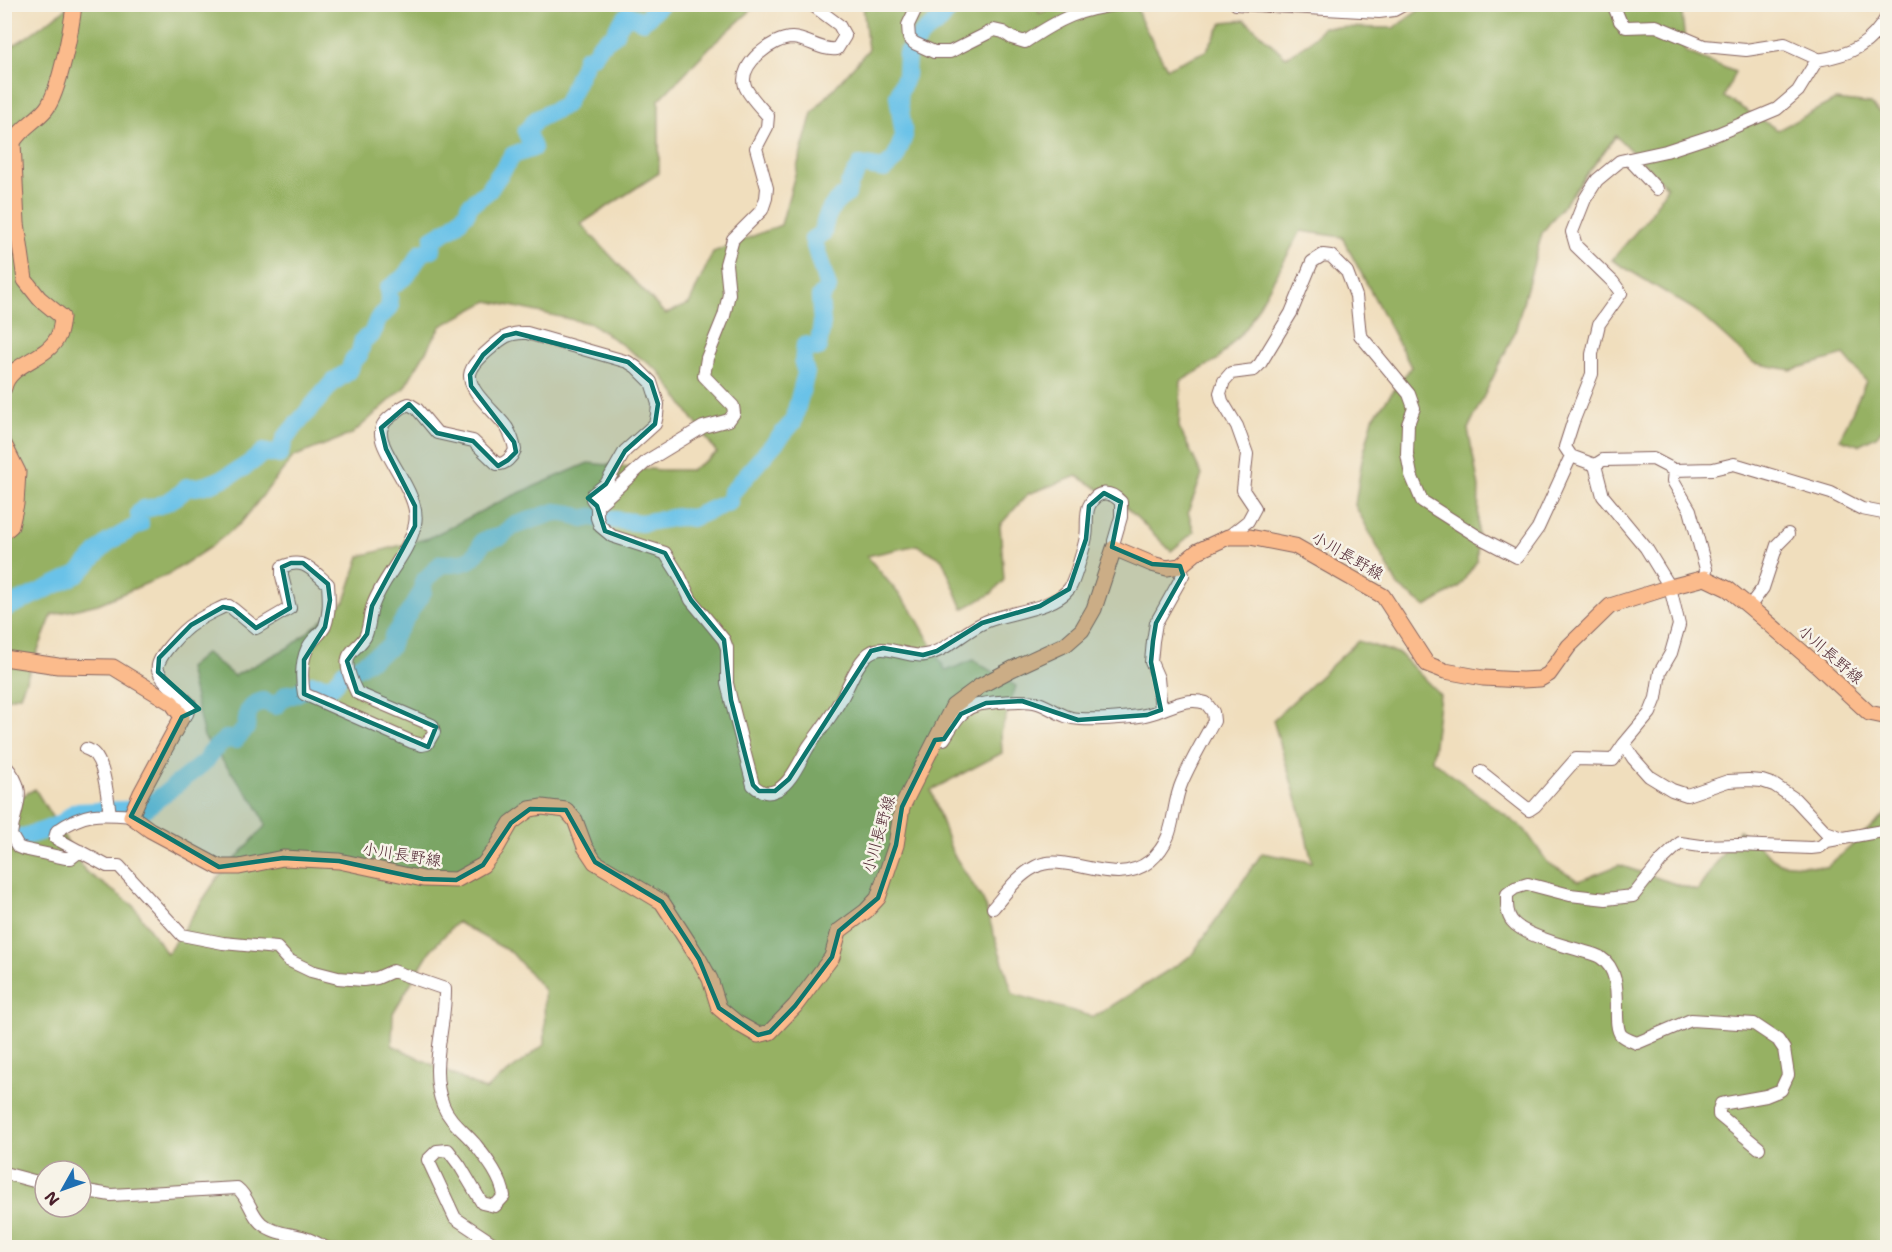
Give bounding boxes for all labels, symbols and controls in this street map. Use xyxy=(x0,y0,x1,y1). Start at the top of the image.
street label: 小川長野線 xyxy=(1308,526,1388,585)
street label: 小川長野線 xyxy=(1794,620,1868,689)
street label: 小川長野線 xyxy=(857,793,900,875)
street label: 小川長野線 xyxy=(361,838,443,871)
north arrow xyxy=(33,1159,93,1219)
text: N xyxy=(40,1187,64,1210)

